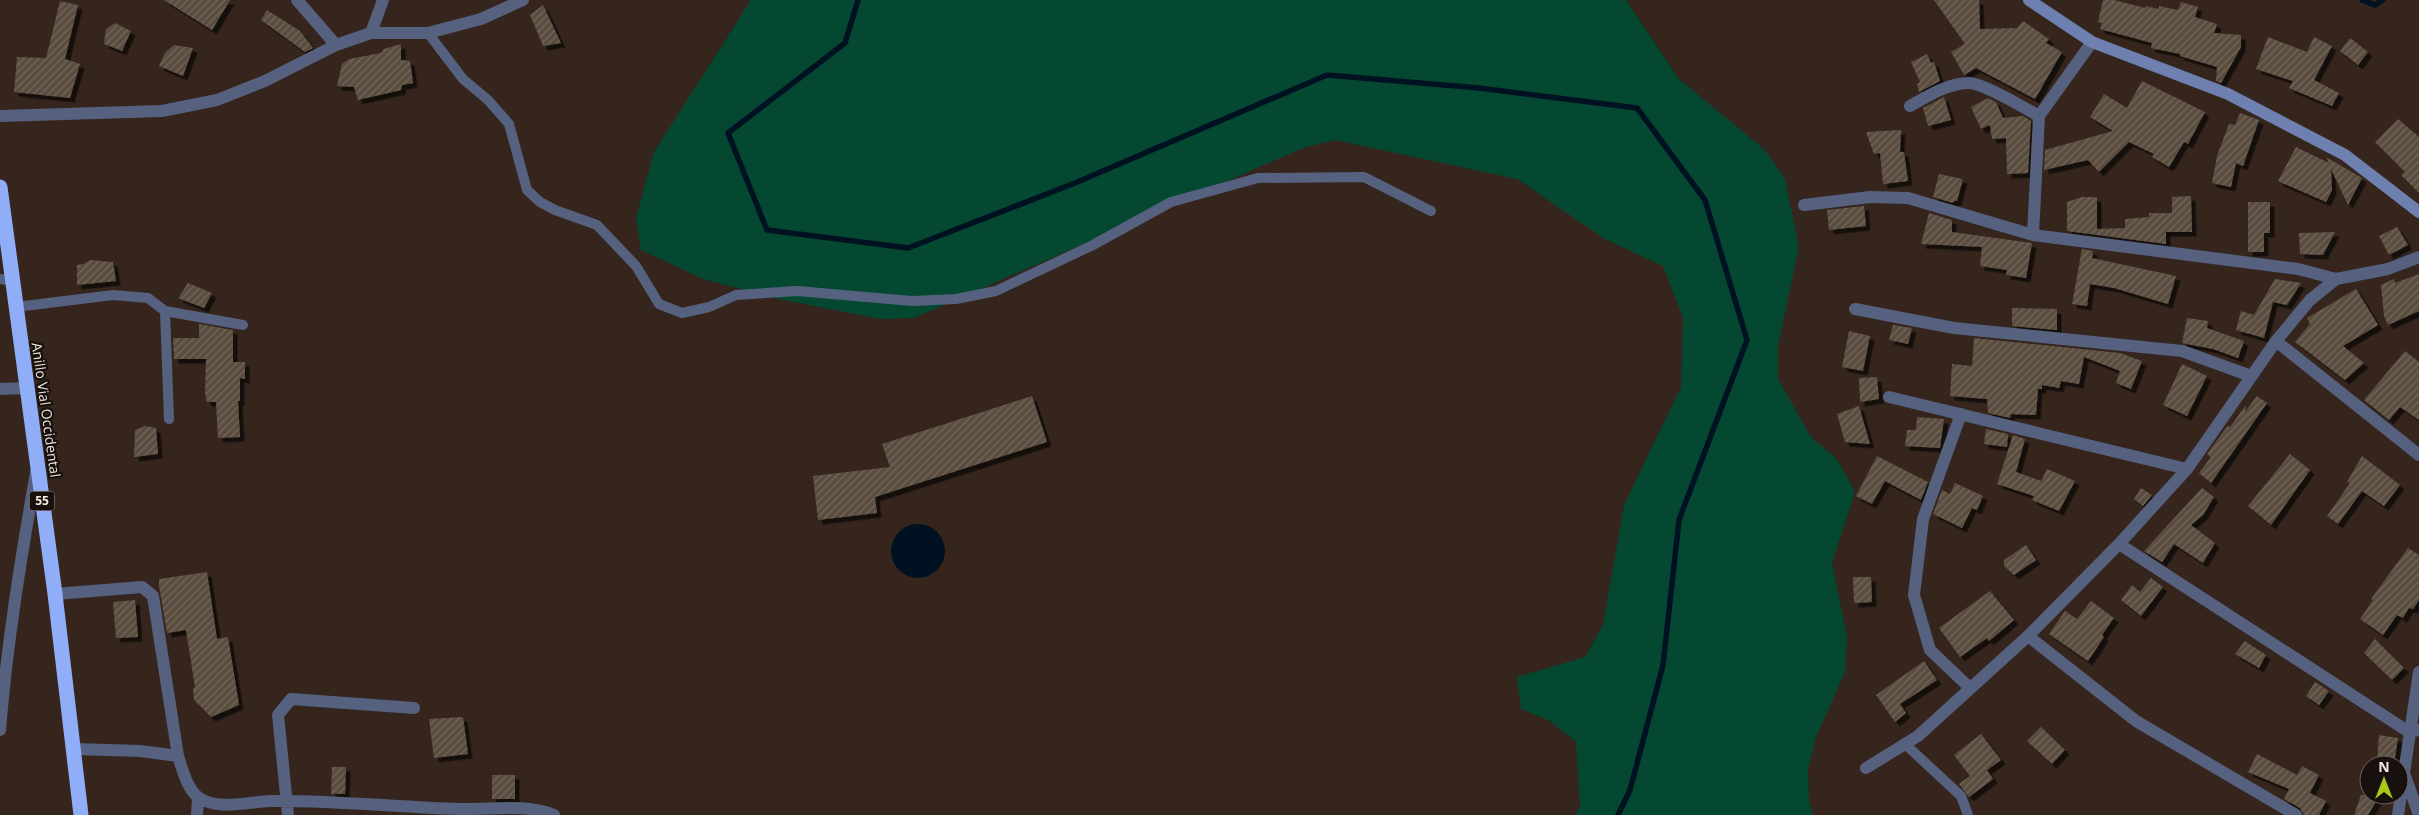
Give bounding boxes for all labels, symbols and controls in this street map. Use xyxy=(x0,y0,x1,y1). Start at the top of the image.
street label: Anillo Vial Occidental xyxy=(28,341,65,479)
road number: 55 xyxy=(30,492,54,511)
north arrow xyxy=(2359,755,2409,805)
text: N xyxy=(2378,757,2390,776)

